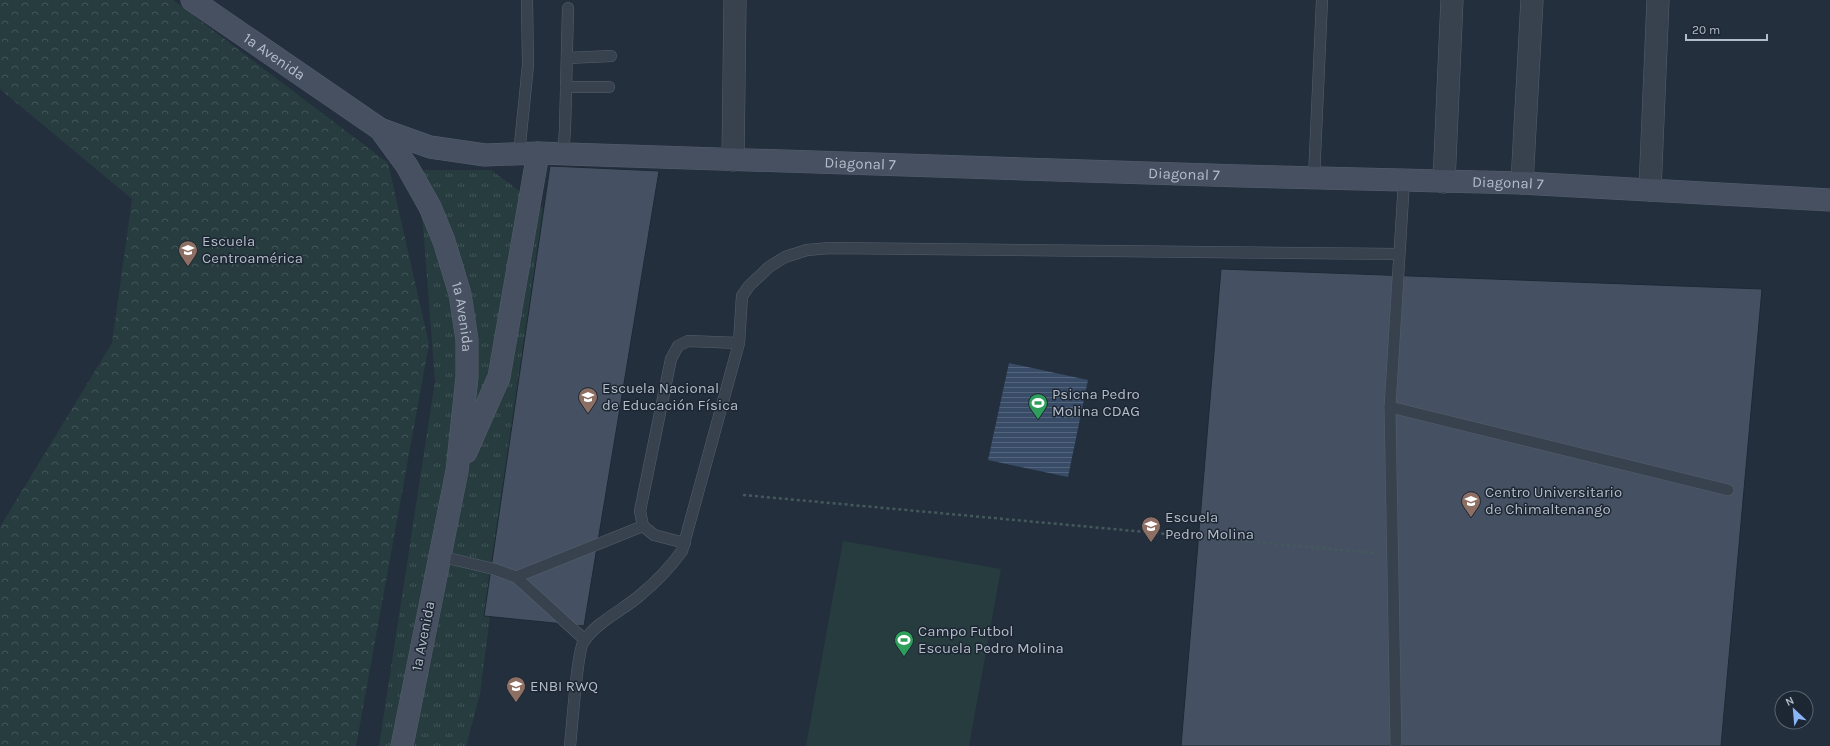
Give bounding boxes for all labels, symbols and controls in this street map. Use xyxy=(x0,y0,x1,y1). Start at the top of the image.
scale bar xyxy=(1686,16,1767,42)
text: 20 m xyxy=(1692,23,1720,37)
street label: 1a Avenida xyxy=(240,29,309,84)
street label: Diagonal 7 xyxy=(824,153,896,174)
street label: Diagonal 7 xyxy=(1148,164,1220,184)
street label: Diagonal 7 xyxy=(1472,173,1544,193)
place label: Escuela Centroamérica xyxy=(202,232,303,267)
school or university icon: Escuela Centroamérica xyxy=(177,239,199,267)
street label: 1a Avenida xyxy=(448,279,476,352)
place label: Escuela Nacional de Educación Física xyxy=(602,379,738,414)
place label: Psicna Pedro Molina CDAG xyxy=(1052,385,1140,420)
school or university icon: Escuela Nacional de Educación Física xyxy=(577,386,599,414)
sports icon: Psicna Pedro Molina CDAG xyxy=(1027,392,1049,420)
place label: Centro Universitario de Chimaltenango xyxy=(1485,483,1622,518)
school or university icon: Centro Universitario de Chimaltenango xyxy=(1460,490,1482,518)
place label: Escuela Pedro Molina xyxy=(1165,508,1254,543)
school or university icon: Escuela Pedro Molina xyxy=(1140,515,1162,543)
street label: 1a Avenida xyxy=(407,599,439,673)
place label: Campo Futbol Escuela Pedro Molina xyxy=(918,622,1064,657)
sports icon: Campo Futbol Escuela Pedro Molina xyxy=(893,629,915,657)
school or university icon: ENBI RWQ xyxy=(505,675,527,703)
place label: ENBI RWQ xyxy=(530,677,598,695)
north arrow xyxy=(1774,690,1814,730)
text: N xyxy=(1783,694,1796,709)

